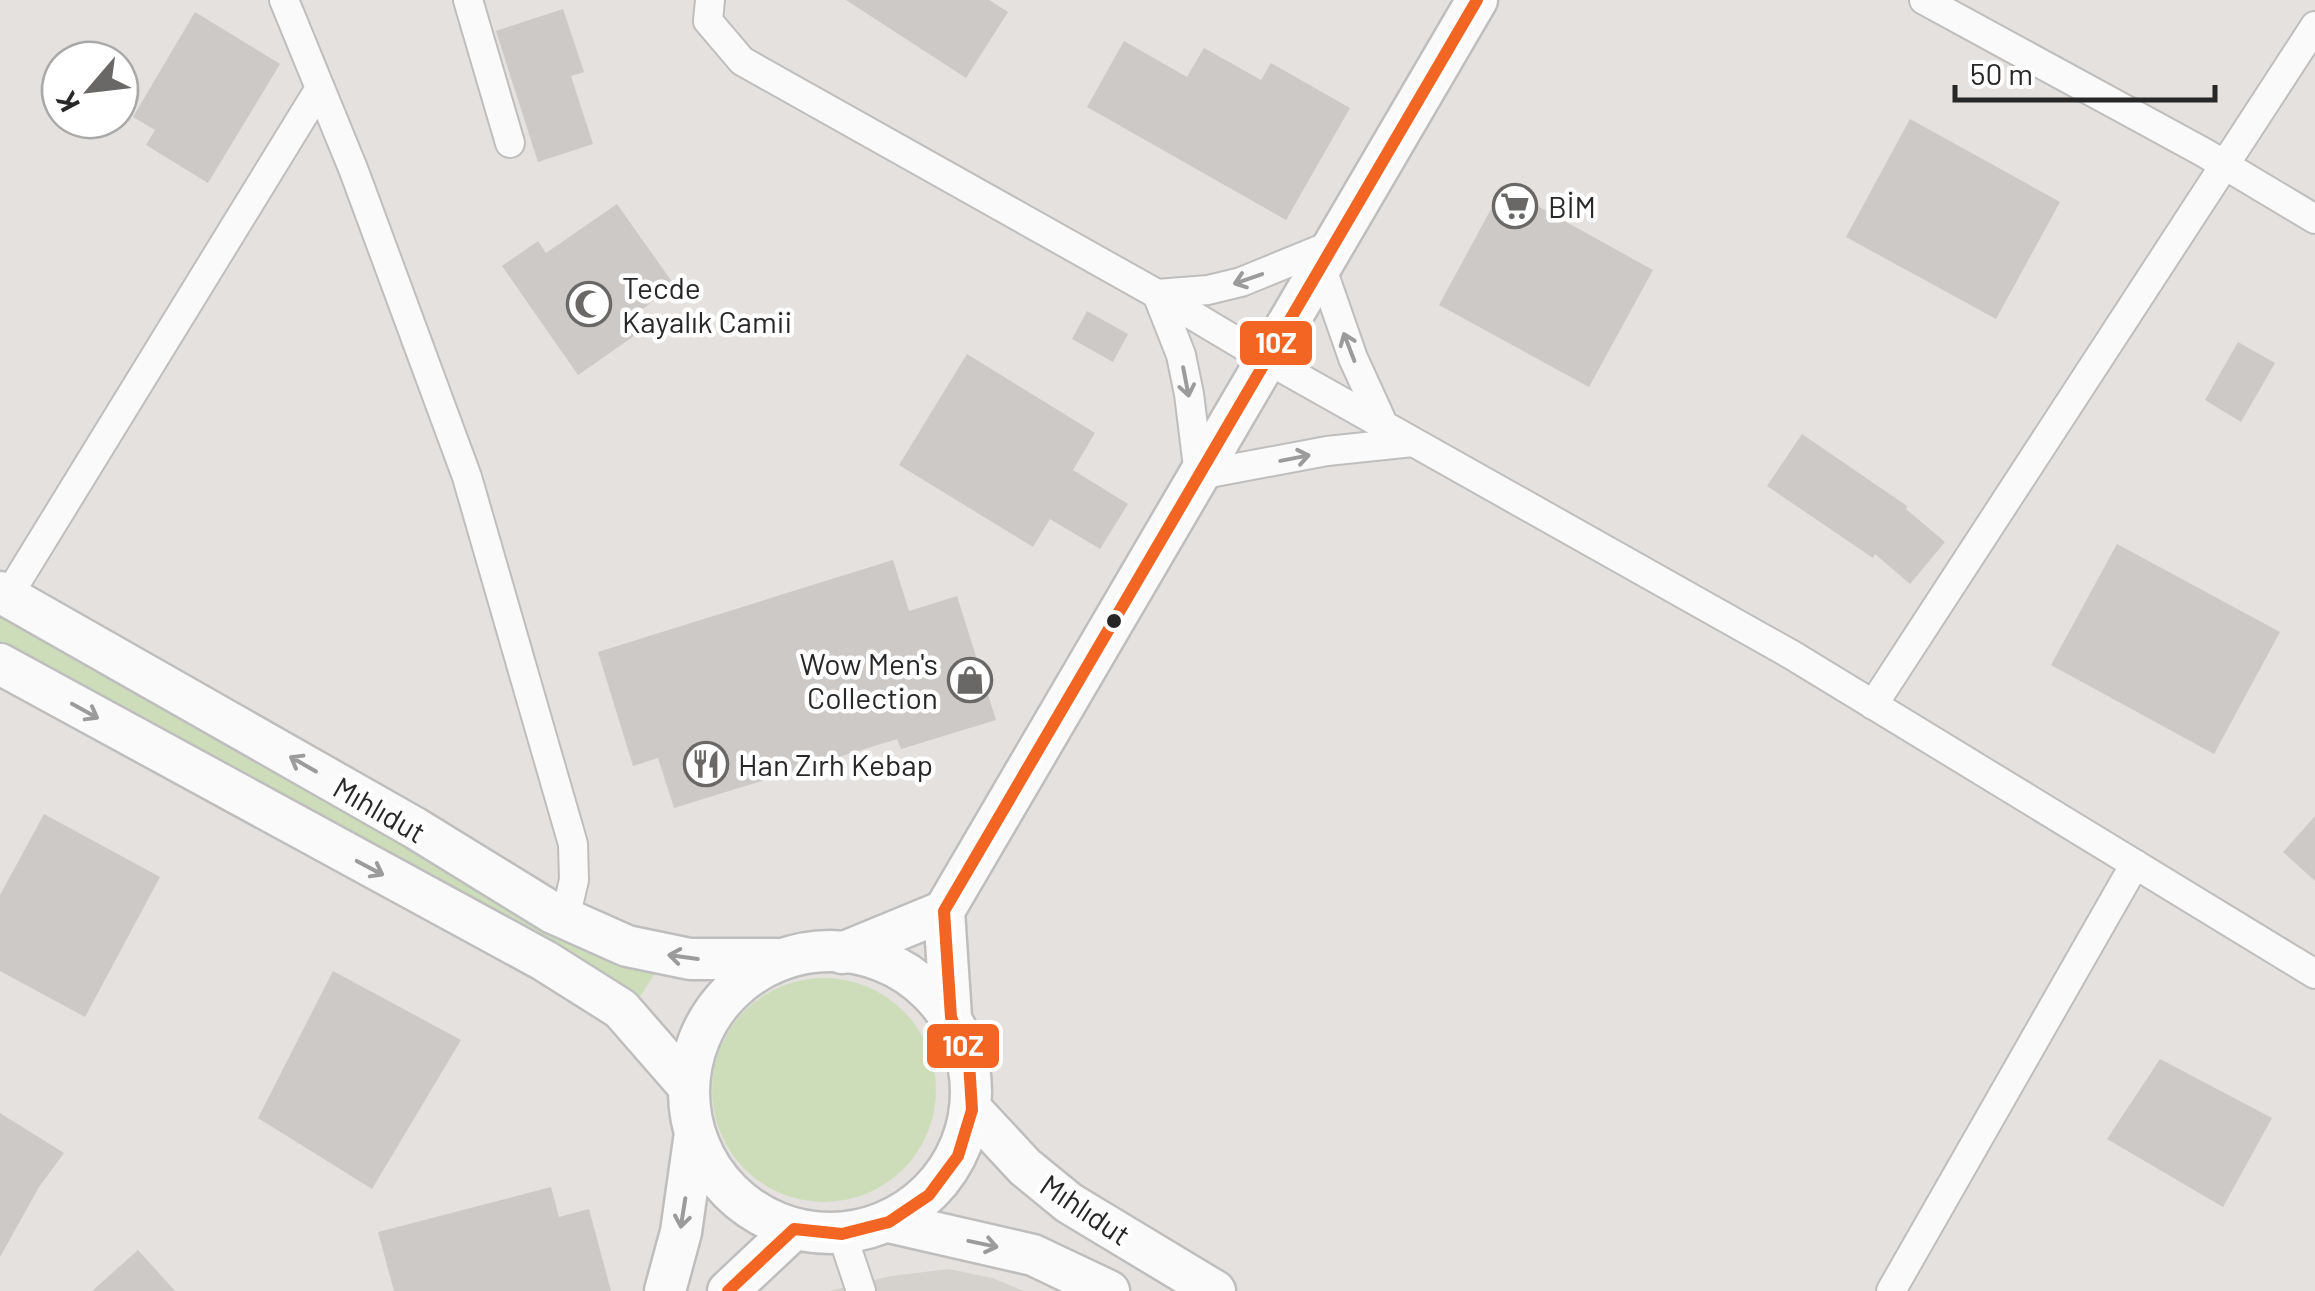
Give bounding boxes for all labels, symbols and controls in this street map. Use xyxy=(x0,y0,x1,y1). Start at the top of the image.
north arrow xyxy=(40,40,140,140)
scale bar xyxy=(1955,40,2215,102)
text: 50 m xyxy=(1970,55,2033,91)
text: K xyxy=(48,86,86,118)
supermarket icon: BİM xyxy=(1492,183,1538,229)
place label: BİM xyxy=(1548,188,1596,224)
place label: Tecde Kayalık Camii xyxy=(622,269,792,339)
one-way arrow xyxy=(1234,271,1265,289)
mosque icon: Tecde Kayalık Camii xyxy=(566,281,612,327)
line badge: 10Z xyxy=(1238,319,1314,367)
text: 10Z xyxy=(1255,325,1297,359)
one-way arrow xyxy=(1339,333,1357,363)
one-way arrow xyxy=(1178,366,1197,398)
one-way arrow xyxy=(1278,447,1310,466)
unlabelled marker xyxy=(1104,611,1124,631)
place label: Wow Men's Collection xyxy=(799,645,938,715)
shop icon: Wow Men's Collection xyxy=(947,657,993,703)
one-way arrow xyxy=(70,702,100,722)
restaurant icon: Han Zırh Kebap xyxy=(683,741,729,787)
place label: Han Zırh Kebap xyxy=(738,746,933,782)
one-way arrow xyxy=(289,754,317,774)
street label: Mıhlıdut xyxy=(327,768,433,850)
one-way arrow xyxy=(355,858,385,878)
one-way arrow xyxy=(668,947,700,965)
line badge: 10Z xyxy=(925,1022,1001,1070)
text: 10Z xyxy=(942,1028,984,1062)
street label: Mıhlıdut xyxy=(1034,1166,1138,1252)
one-way arrow xyxy=(674,1196,692,1228)
one-way arrow xyxy=(967,1236,999,1255)

